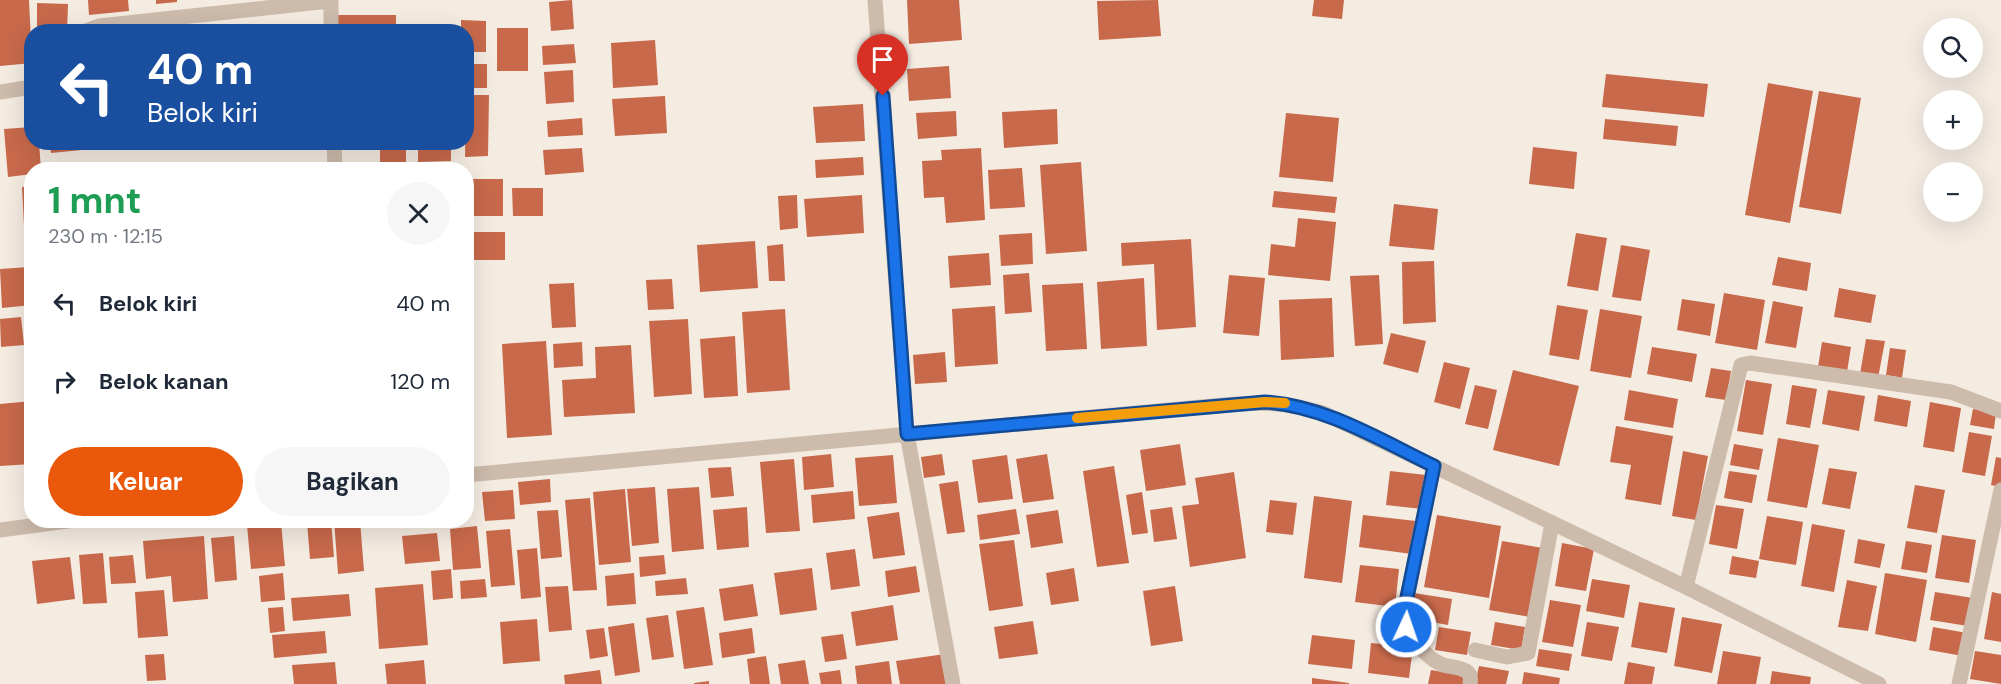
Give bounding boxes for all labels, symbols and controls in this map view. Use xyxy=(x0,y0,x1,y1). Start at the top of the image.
map controls xyxy=(1923,18,1983,222)
button: search xyxy=(1923,18,1983,78)
pin xyxy=(857,34,908,96)
text: 40 m xyxy=(147,42,253,97)
icon: arrive xyxy=(866,43,899,76)
icon: left xyxy=(48,48,126,126)
button: + xyxy=(1923,90,1983,150)
text: Belok kiri xyxy=(147,95,258,130)
button: − xyxy=(1923,162,1983,222)
text: 1 mnt xyxy=(48,177,141,224)
button: close xyxy=(387,182,450,245)
text: 230 m · 12:15 xyxy=(48,223,163,249)
icon: left xyxy=(48,287,81,320)
text: Belok kiri xyxy=(99,289,197,318)
text: 40 m xyxy=(396,289,450,318)
icon: right xyxy=(48,365,81,398)
text: Belok kanan xyxy=(99,367,229,396)
text: 120 m xyxy=(390,367,450,396)
button: Keluar xyxy=(48,447,243,516)
button: Bagikan xyxy=(255,447,450,516)
position arrow xyxy=(1374,595,1438,659)

